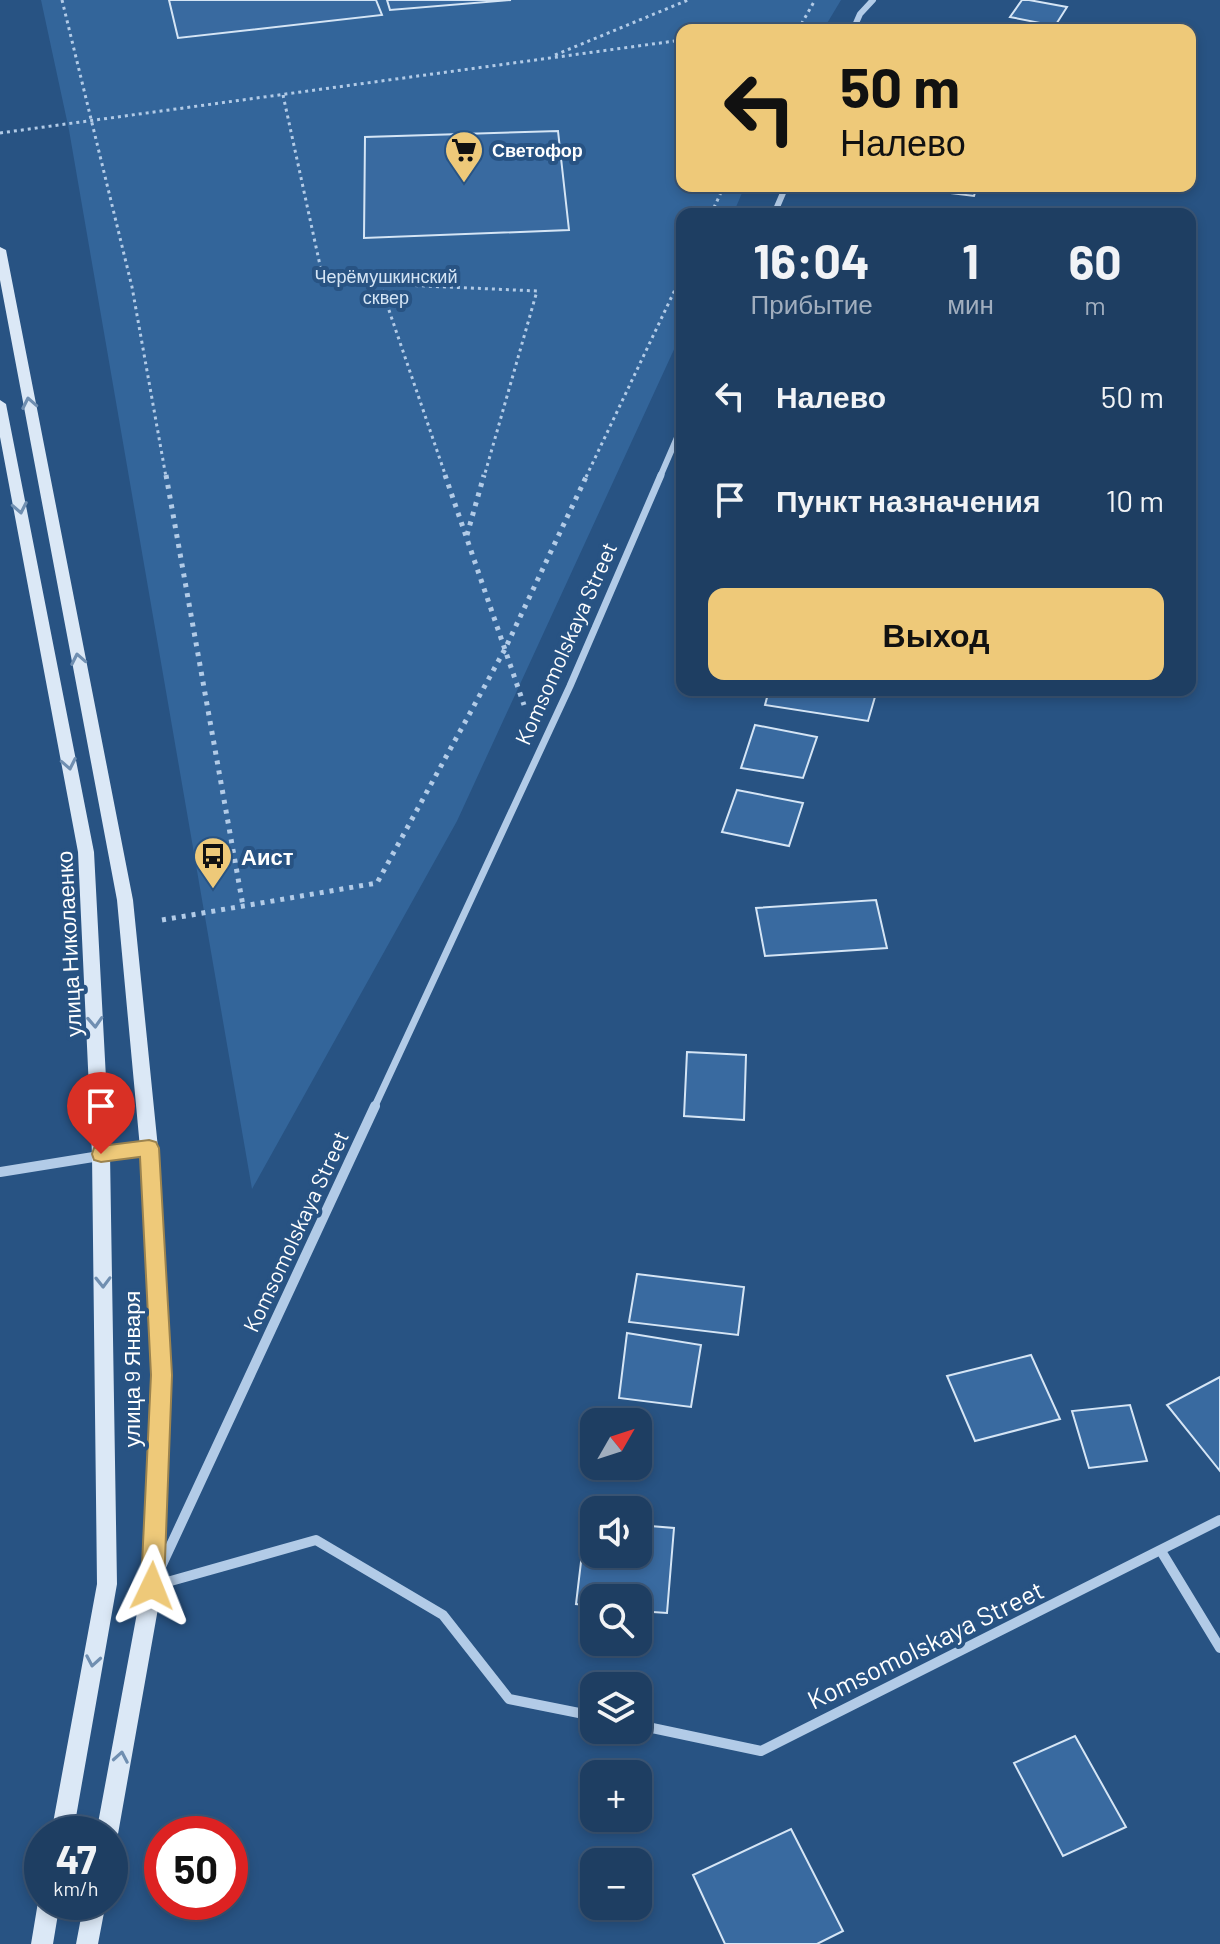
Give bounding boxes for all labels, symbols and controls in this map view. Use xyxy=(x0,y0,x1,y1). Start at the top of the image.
text: 50 m xyxy=(840,52,960,119)
icon: left xyxy=(708,56,812,160)
text: Налево xyxy=(840,120,966,163)
supermarket icon: Светофор xyxy=(443,129,485,184)
place label: Светофор xyxy=(492,139,583,161)
text: 16:04 xyxy=(753,231,870,289)
text: 1 xyxy=(962,231,979,289)
text: 60 xyxy=(1068,232,1122,290)
park label: Черёмушкинский сквер xyxy=(315,265,457,308)
text: Прибытие xyxy=(750,288,873,319)
text: мин xyxy=(947,288,994,319)
text: m xyxy=(1084,289,1106,320)
icon: left xyxy=(708,374,752,418)
text: Налево xyxy=(776,378,886,414)
text: 50 m xyxy=(1101,378,1164,414)
one-way arrow xyxy=(22,397,39,410)
icon: arrive xyxy=(708,478,752,522)
text: Пункт назначения xyxy=(776,482,1040,518)
text: 10 m xyxy=(1106,482,1164,518)
one-way arrow xyxy=(11,501,28,515)
street label: Komsomolskaya Street xyxy=(509,538,621,748)
button: Выход xyxy=(708,588,1164,680)
one-way arrow xyxy=(71,652,88,666)
one-way arrow xyxy=(60,756,77,770)
bus stop icon: Аист xyxy=(192,835,234,890)
place label: Аист xyxy=(241,843,294,869)
street label: улица Николаенко xyxy=(50,850,87,1038)
one-way arrow xyxy=(86,1016,103,1029)
pin xyxy=(67,1072,135,1154)
icon: arrive xyxy=(79,1084,123,1128)
street label: Komsomolskaya Street xyxy=(237,1126,353,1336)
one-way arrow xyxy=(94,1276,112,1289)
street label: улица 9 Января xyxy=(118,1291,145,1447)
north arrow xyxy=(580,1408,652,1480)
map controls xyxy=(580,1408,652,1920)
button: sound xyxy=(580,1496,652,1568)
position arrow xyxy=(110,1544,194,1628)
street label: Komsomolskaya Street xyxy=(802,1573,1048,1715)
button: search xyxy=(580,1584,652,1656)
one-way arrow xyxy=(85,1654,102,1668)
button: layers xyxy=(580,1672,652,1744)
one-way arrow xyxy=(112,1750,129,1764)
button: + xyxy=(580,1760,652,1832)
speed limit sign: 50 xyxy=(144,1816,248,1920)
text: 47 xyxy=(55,1834,97,1882)
button: − xyxy=(580,1848,652,1920)
text: km/h xyxy=(53,1876,99,1900)

